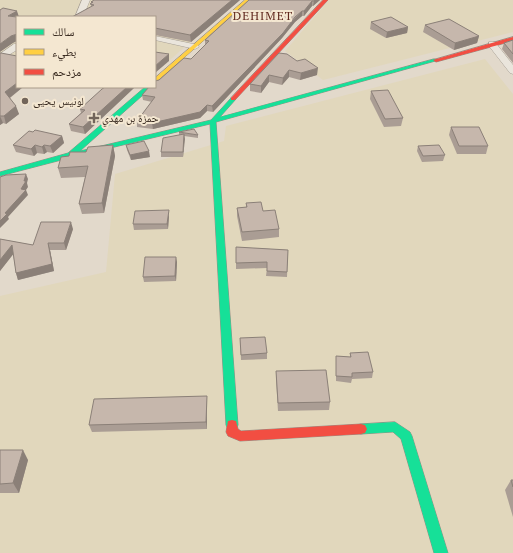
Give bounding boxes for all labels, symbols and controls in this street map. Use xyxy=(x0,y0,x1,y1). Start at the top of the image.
district label: DEHIMET xyxy=(233,8,293,23)
legend xyxy=(16,16,156,88)
text: سالك xyxy=(52,24,74,39)
text: بطيء xyxy=(52,44,76,62)
text: مزدحم xyxy=(52,64,81,80)
place label: لونيس يحيى xyxy=(33,94,84,108)
marker: لونيس يحيى xyxy=(20,96,30,106)
place label: حمزة بن مهدي xyxy=(102,111,159,127)
marker: حمزة بن مهدي xyxy=(89,113,99,123)

